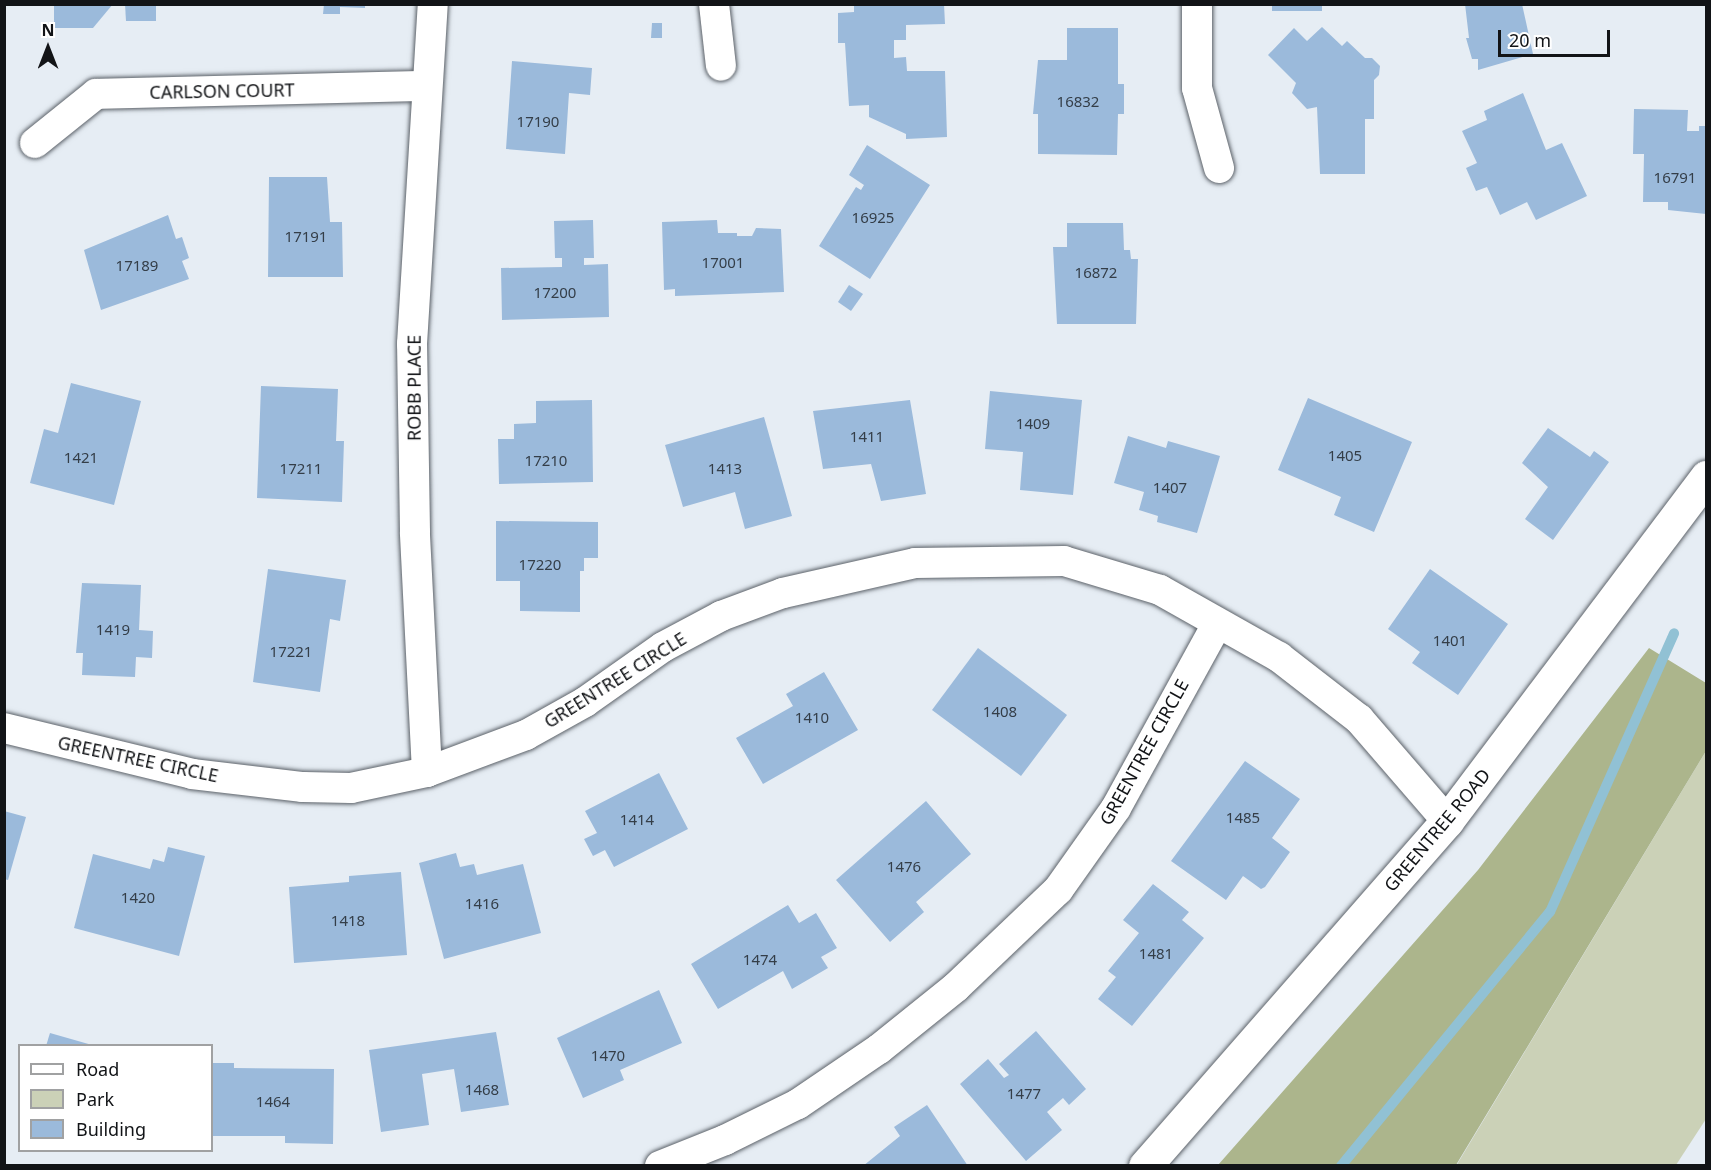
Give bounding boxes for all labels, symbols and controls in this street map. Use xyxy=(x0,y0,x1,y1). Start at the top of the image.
north arrow xyxy=(18,18,78,78)
scale bar xyxy=(1501,18,1614,56)
text: N xyxy=(41,19,55,41)
text: 20 m xyxy=(1509,28,1551,52)
street label: CARLSON COURT xyxy=(149,79,295,103)
house number: 16832 xyxy=(1057,93,1099,111)
house number: 17190 xyxy=(517,113,559,131)
house number: 16791 xyxy=(1654,169,1696,187)
house number: 16925 xyxy=(852,209,894,227)
house number: 17191 xyxy=(285,228,327,246)
house number: 17001 xyxy=(702,254,744,272)
house number: 17189 xyxy=(116,257,158,275)
house number: 16872 xyxy=(1075,264,1117,282)
house number: 17200 xyxy=(534,284,576,302)
street label: ROBB PLACE xyxy=(403,335,425,441)
house number: 1409 xyxy=(1016,415,1050,433)
house number: 1411 xyxy=(850,428,884,446)
house number: 1405 xyxy=(1328,447,1362,465)
house number: 1421 xyxy=(64,449,98,467)
house number: 17210 xyxy=(525,452,567,470)
house number: 17211 xyxy=(280,460,322,478)
house number: 1413 xyxy=(708,460,742,478)
house number: 1407 xyxy=(1153,479,1187,497)
house number: 17220 xyxy=(519,556,561,574)
house number: 1419 xyxy=(96,621,130,639)
street label: GREENTREE CIRCLE xyxy=(540,628,690,732)
house number: 1401 xyxy=(1433,632,1467,650)
house number: 17221 xyxy=(270,643,312,661)
street label: GREENTREE CIRCLE xyxy=(1095,675,1193,829)
house number: 1408 xyxy=(983,703,1017,721)
house number: 1410 xyxy=(795,709,829,727)
street label: GREENTREE CIRCLE xyxy=(56,731,220,787)
street label: GREENTREE ROAD xyxy=(1379,764,1495,896)
house number: 1485 xyxy=(1226,809,1260,827)
house number: 1414 xyxy=(620,811,654,829)
house number: 1476 xyxy=(887,858,921,876)
house number: 1420 xyxy=(121,889,155,907)
house number: 1416 xyxy=(465,895,499,913)
house number: 1418 xyxy=(331,912,365,930)
house number: 1481 xyxy=(1139,945,1173,963)
house number: 1474 xyxy=(743,951,777,969)
legend xyxy=(18,1044,213,1152)
house number: 1470 xyxy=(591,1047,625,1065)
text: Road xyxy=(76,1057,119,1081)
house number: 1468 xyxy=(465,1081,499,1099)
house number: 1477 xyxy=(1007,1085,1041,1103)
text: Park xyxy=(76,1087,114,1111)
house number: 1464 xyxy=(256,1093,290,1111)
text: Building xyxy=(76,1117,146,1141)

